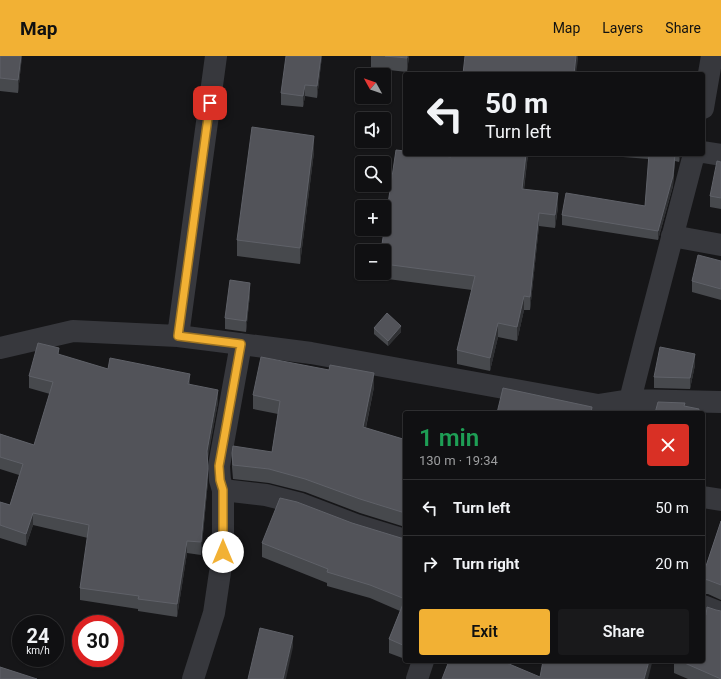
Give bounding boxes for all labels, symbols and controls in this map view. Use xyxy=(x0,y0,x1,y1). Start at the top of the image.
text: Map xyxy=(20,17,58,40)
text: Map xyxy=(553,20,580,36)
text: Layers xyxy=(602,20,643,36)
text: Share xyxy=(665,20,701,36)
north arrow xyxy=(355,68,391,104)
map controls xyxy=(355,68,391,280)
pin xyxy=(193,86,227,120)
text: 50 m xyxy=(485,87,548,120)
icon: left xyxy=(419,88,471,140)
icon: arrive xyxy=(199,92,221,114)
button: sound xyxy=(355,112,391,148)
text: Turn left xyxy=(485,121,551,142)
button: search xyxy=(355,156,391,192)
button: + xyxy=(355,200,391,236)
button: − xyxy=(355,244,391,280)
text: 1 min xyxy=(419,424,479,452)
button: close xyxy=(647,424,689,466)
text: 130 m · 19:34 xyxy=(419,453,498,468)
icon: left xyxy=(419,497,441,519)
text: Turn left xyxy=(453,499,510,517)
text: 50 m xyxy=(655,499,689,517)
position arrow xyxy=(202,531,244,573)
icon: right xyxy=(419,553,441,575)
text: Turn right xyxy=(453,555,519,573)
text: 20 m xyxy=(655,555,689,573)
button: Exit xyxy=(419,609,550,655)
button: Share xyxy=(558,609,689,655)
speed limit sign: 30 xyxy=(72,615,124,667)
text: 24 xyxy=(27,624,49,648)
text: km/h xyxy=(26,645,50,656)

